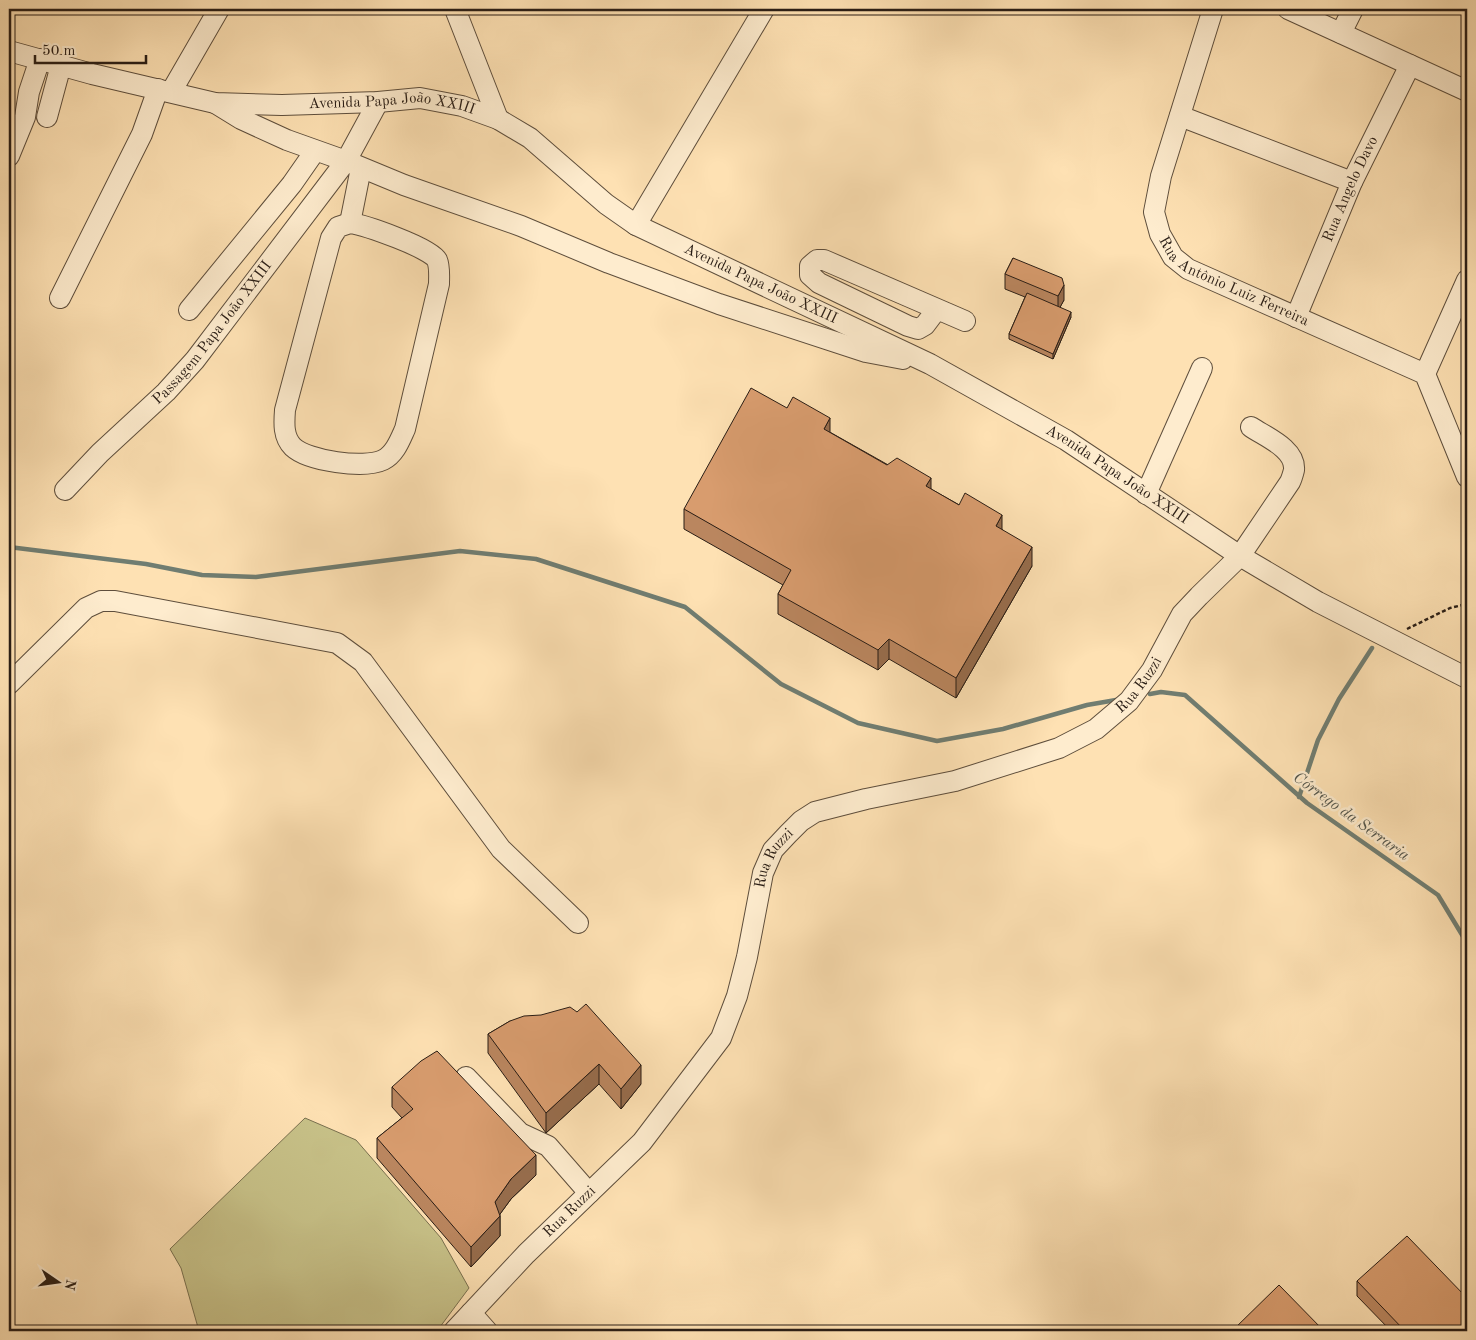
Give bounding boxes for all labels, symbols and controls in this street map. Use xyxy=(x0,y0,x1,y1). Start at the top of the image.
scale bar xyxy=(35,32,146,64)
text: 50 m xyxy=(42,44,76,59)
street label: Avenida Papa João XXIII xyxy=(308,90,477,118)
street label: Rua Angelo Davo xyxy=(1320,134,1381,244)
street label: Rua Antônio Luiz Ferreira xyxy=(1156,234,1311,329)
street label: Avenida Papa João XXIII xyxy=(682,241,840,326)
street label: Passagem Papa João XXIII xyxy=(150,258,275,408)
street label: Avenida Papa João XXIII xyxy=(1043,423,1191,527)
street label: Rua Ruzzi xyxy=(1113,655,1165,716)
water label: Córrego da Serraria xyxy=(1290,770,1412,865)
street label: Rua Ruzzi xyxy=(753,826,796,889)
street label: Rua Ruzzi xyxy=(540,1183,599,1240)
north arrow xyxy=(32,1258,82,1308)
text: N xyxy=(62,1278,78,1292)

